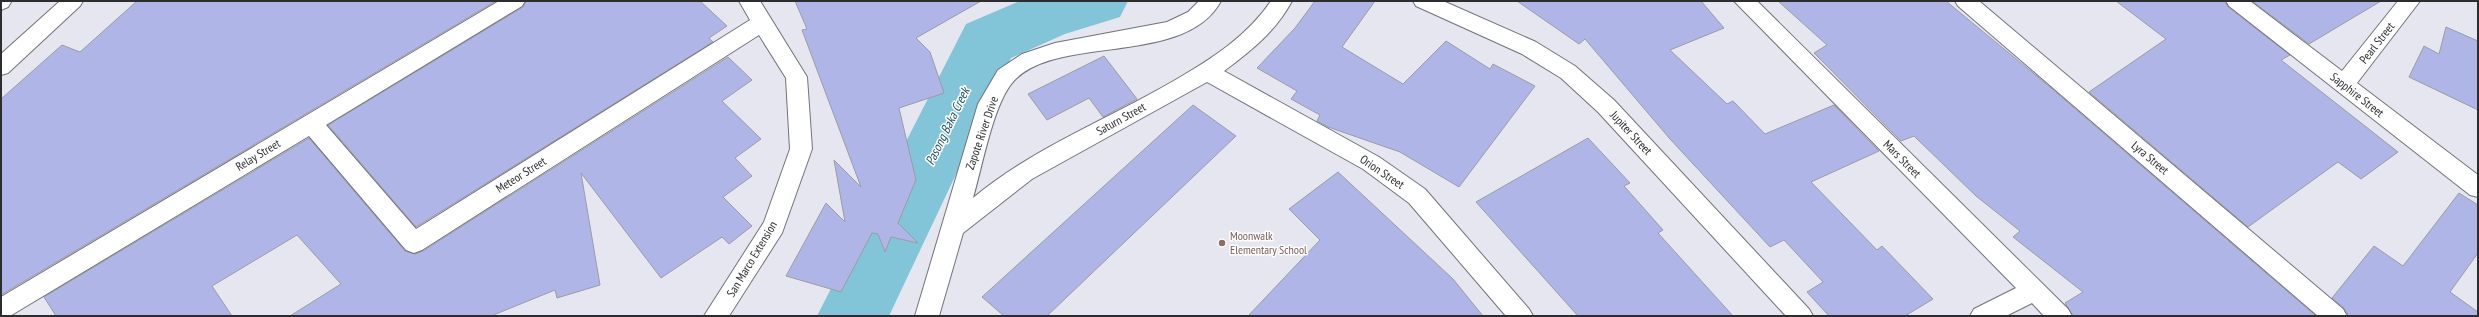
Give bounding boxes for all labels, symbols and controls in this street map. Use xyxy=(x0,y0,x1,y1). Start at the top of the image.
street label: Pearl Street xyxy=(2356,19,2398,66)
street label: Sapphire Street xyxy=(2328,69,2388,121)
water label: Pasong Baka Creek xyxy=(921,83,974,168)
street label: Zapote River Drive xyxy=(962,94,1001,171)
street label: Saturn Street xyxy=(1093,98,1149,138)
street label: Jupiter Street xyxy=(1607,107,1656,158)
street label: Relay Street xyxy=(233,135,283,174)
street label: Mars Street xyxy=(1880,137,1925,181)
street label: Lyra Street xyxy=(2129,138,2173,178)
street label: Orion Street xyxy=(1357,151,1408,192)
street label: Meteor Street xyxy=(493,153,549,196)
street label: San Marco Extension xyxy=(723,218,780,299)
place label: Moonwalk Elementary School xyxy=(1230,228,1307,257)
marker: Moonwalk Elementary School xyxy=(1217,238,1227,248)

